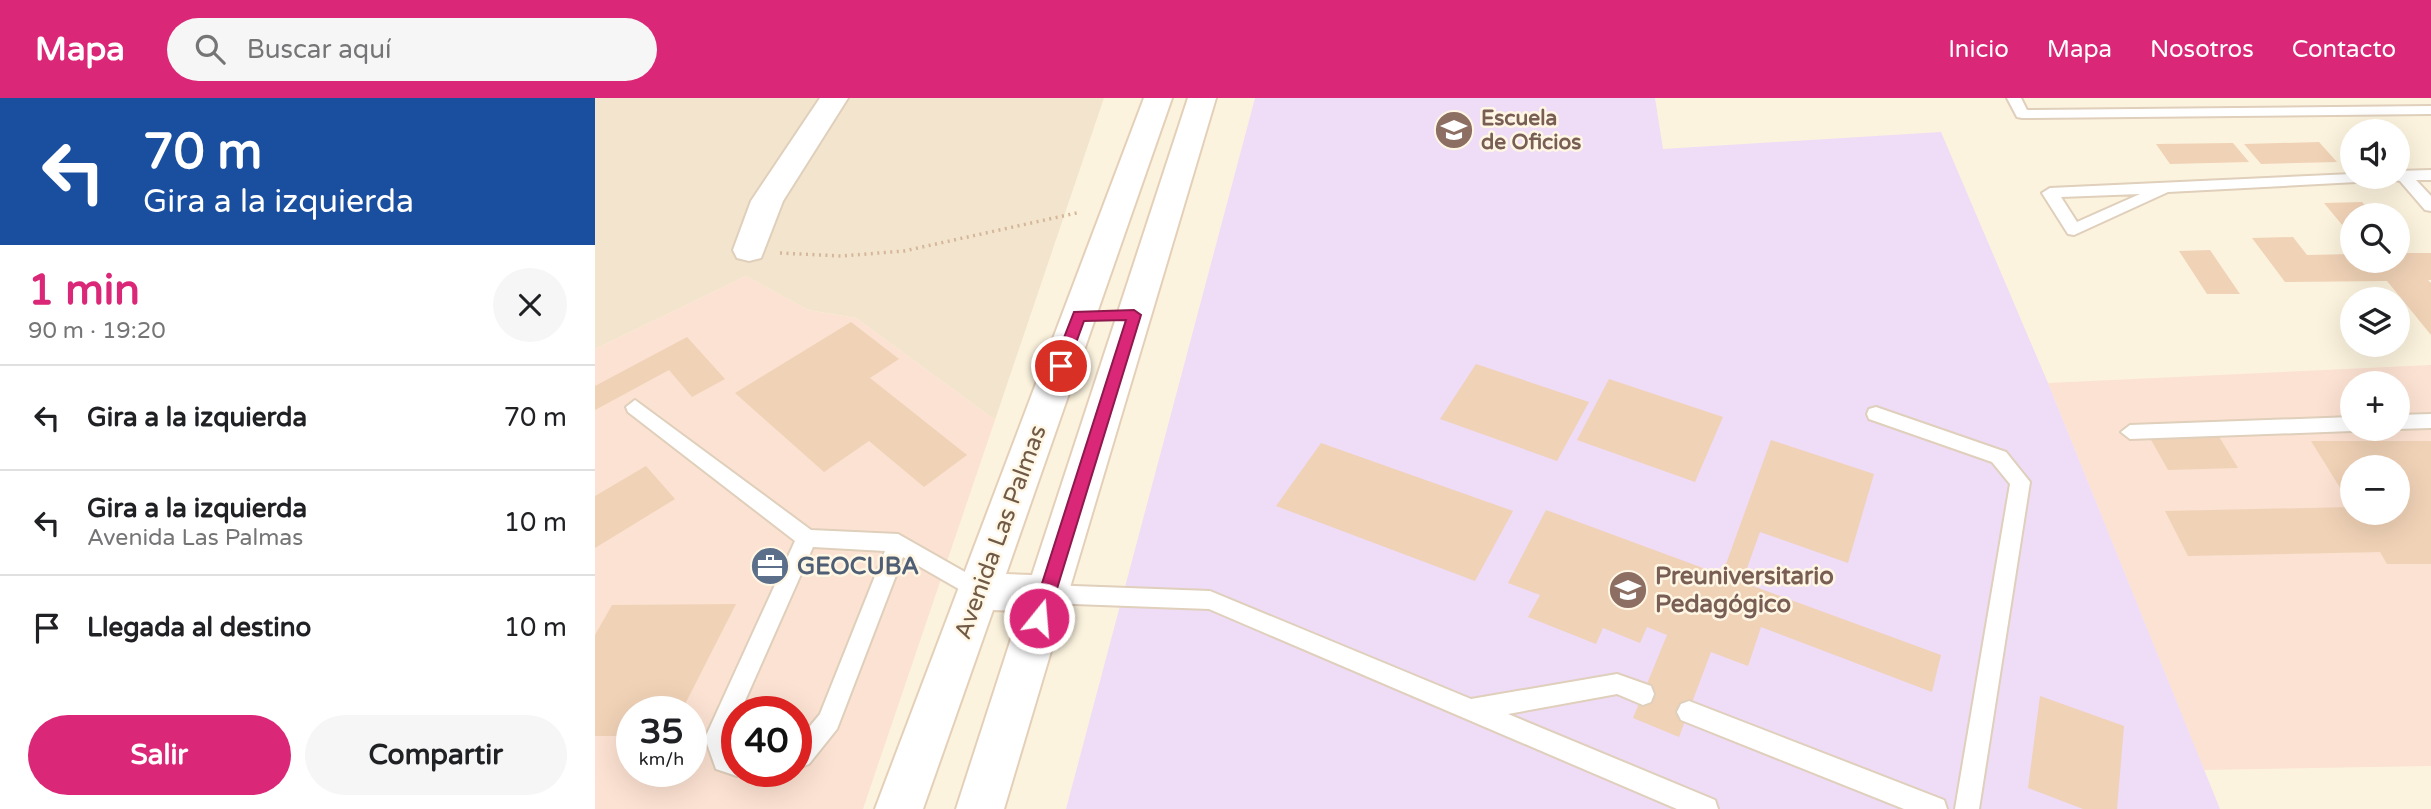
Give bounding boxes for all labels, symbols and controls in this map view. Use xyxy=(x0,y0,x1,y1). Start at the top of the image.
search box xyxy=(167,18,657,81)
text: Mapa xyxy=(35,30,125,69)
icon: search xyxy=(191,30,229,68)
text: Buscar aquí xyxy=(247,34,391,65)
text: Inicio xyxy=(1948,35,2009,64)
text: Mapa xyxy=(2047,35,2112,64)
text: Nosotros xyxy=(2150,35,2254,64)
text: Contacto xyxy=(2292,35,2396,64)
place label: Escuela de Oficios xyxy=(1481,106,1581,155)
school or university icon: Escuela de Oficios xyxy=(1433,109,1475,151)
map controls xyxy=(2340,119,2410,525)
button: sound xyxy=(2340,119,2410,189)
text: 70 m xyxy=(143,123,262,182)
icon: left xyxy=(28,126,119,217)
text: Gira a la izquierda xyxy=(143,183,414,221)
button: search xyxy=(2340,203,2410,273)
text: 1 min xyxy=(28,265,140,316)
button: close xyxy=(493,268,567,342)
button: layers xyxy=(2340,287,2410,357)
text: 90 m · 19:20 xyxy=(28,317,166,345)
pin xyxy=(1031,336,1091,396)
icon: arrive xyxy=(1042,347,1080,385)
button: + xyxy=(2340,371,2410,441)
icon: left xyxy=(28,399,66,437)
text: Gira a la izquierda xyxy=(87,402,307,433)
text: 70 m xyxy=(504,402,567,433)
street label: Avenida Las Palmas xyxy=(948,421,1053,643)
button: − xyxy=(2340,455,2410,525)
text: Gira a la izquierda xyxy=(87,493,307,524)
icon: left xyxy=(28,504,66,542)
text: 10 m xyxy=(504,507,567,538)
text: Avenida Las Palmas xyxy=(87,524,303,552)
office icon: GEOCUBA xyxy=(749,545,791,587)
place label: GEOCUBA xyxy=(797,552,919,581)
place label: Preuniversitario Pedagógico xyxy=(1655,562,1834,619)
school or university icon: Preuniversitario Pedagógico xyxy=(1607,569,1649,611)
position arrow xyxy=(1002,581,1076,655)
icon: arrive xyxy=(28,609,66,647)
text: Llegada al destino xyxy=(87,612,311,643)
text: 10 m xyxy=(504,612,567,643)
speed limit sign: 40 xyxy=(721,696,812,787)
text: 35 xyxy=(640,711,683,753)
button: Salir xyxy=(28,715,291,795)
button: Compartir xyxy=(305,715,567,795)
text: km/h xyxy=(639,748,684,770)

